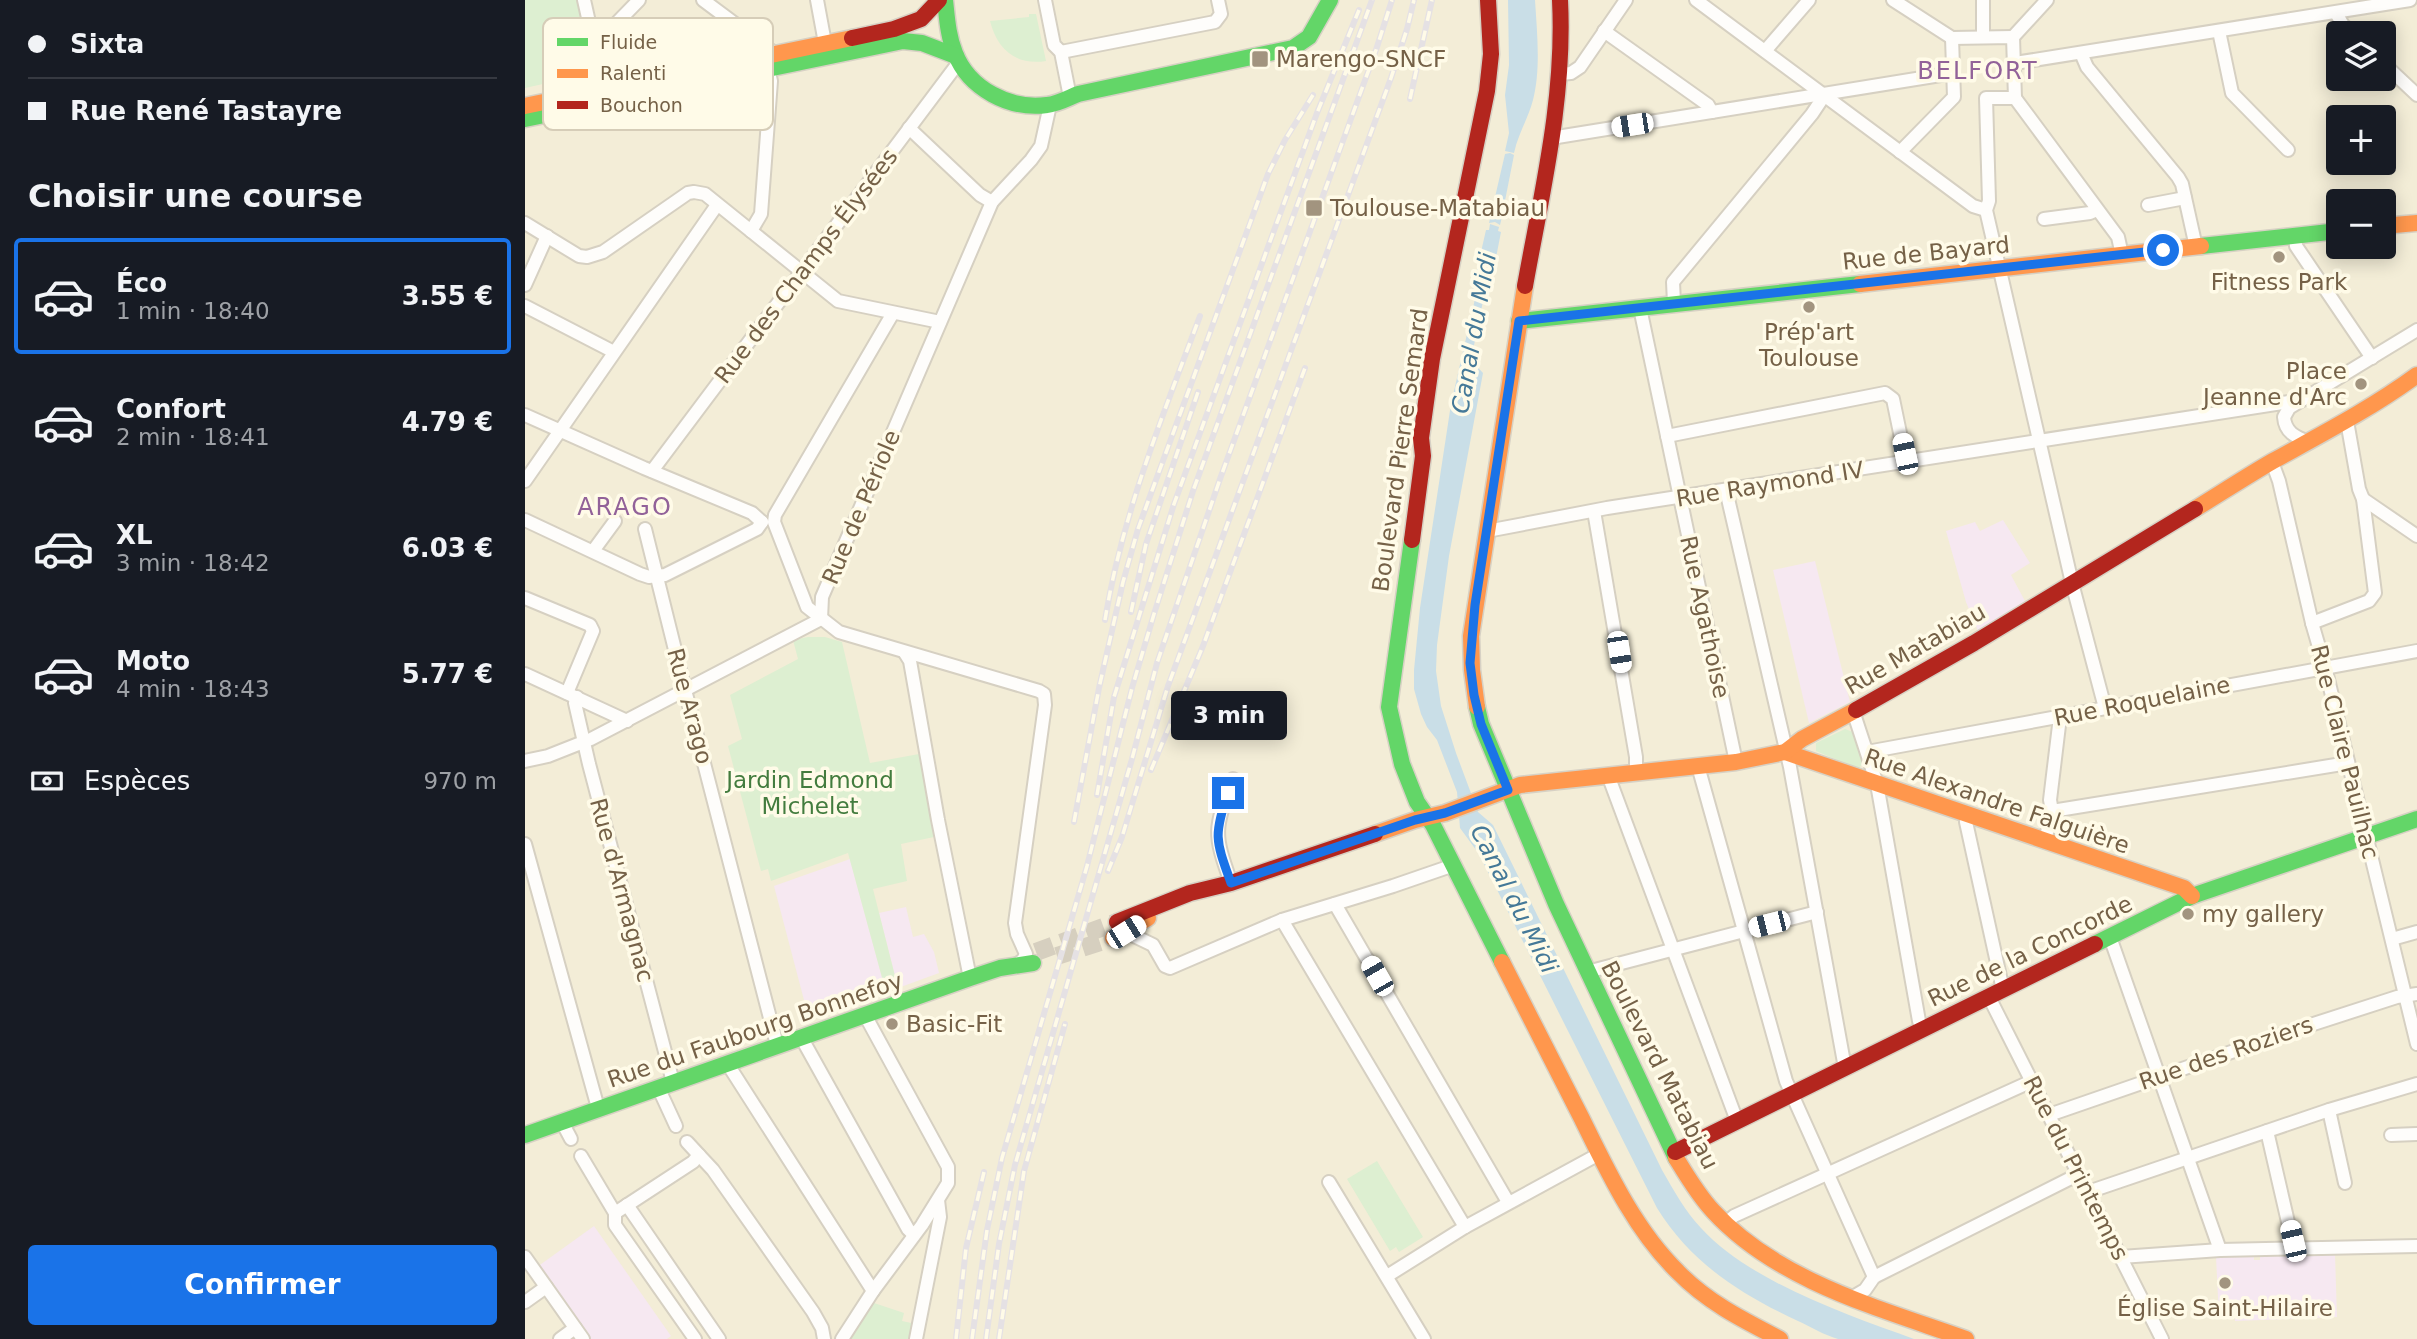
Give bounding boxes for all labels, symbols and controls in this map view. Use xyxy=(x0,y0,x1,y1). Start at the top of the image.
legend xyxy=(543,18,773,130)
map controls xyxy=(2326,21,2396,259)
button: layers xyxy=(2326,21,2396,91)
text: Sixta xyxy=(70,29,144,59)
text: Fluide xyxy=(600,31,657,53)
place label: Marengo-SNCF xyxy=(1276,46,1446,72)
marker: Marengo-SNCF xyxy=(1250,49,1270,69)
district label: BELFORT xyxy=(1917,57,2039,85)
text: Ralenti xyxy=(600,62,666,84)
text: Bouchon xyxy=(600,94,683,116)
text: Rue René Tastayre xyxy=(70,96,342,126)
button: + xyxy=(2326,105,2396,175)
car xyxy=(1610,111,1655,139)
street label: Rue des Champs Élysées xyxy=(708,143,903,388)
text: Choisir une course xyxy=(28,177,363,215)
button: − xyxy=(2326,189,2396,259)
place label: Toulouse-Matabiau xyxy=(1329,195,1545,221)
marker: Toulouse-Matabiau xyxy=(1304,198,1324,218)
street label: Rue de Bayard xyxy=(1841,231,2011,275)
route start xyxy=(2147,234,2179,266)
marker: Fitness Park xyxy=(2271,249,2287,265)
water label: Canal du Midi xyxy=(1446,250,1502,416)
icon: car xyxy=(32,265,95,328)
text: Éco xyxy=(116,268,167,298)
place label: Fitness Park xyxy=(2211,269,2348,295)
text: 3.55 € xyxy=(402,281,493,311)
text: 1 min · 18:40 xyxy=(116,298,270,324)
marker: Prép'art Toulouse xyxy=(1801,299,1817,315)
street label: Boulevard Pierre Semard xyxy=(1367,307,1433,593)
place label: Prép'art Toulouse xyxy=(1758,319,1859,371)
place label: Place Jeanne d'Arc xyxy=(2201,358,2347,410)
marker: Place Jeanne d'Arc xyxy=(2353,376,2369,392)
icon: car xyxy=(32,391,95,454)
text: Confort xyxy=(116,394,226,424)
text: 4.79 € xyxy=(402,407,493,437)
text: 2 min · 18:41 xyxy=(116,424,270,450)
street label: Rue de Périole xyxy=(817,426,905,588)
car xyxy=(1891,431,1920,477)
street label: Rue Raymond IV xyxy=(1674,456,1866,512)
district label: ARAGO xyxy=(577,493,673,521)
icon: car xyxy=(32,517,95,580)
text: XL xyxy=(116,520,153,550)
text: 6.03 € xyxy=(402,533,493,563)
street label: Rue Agathoise xyxy=(1675,533,1735,701)
text: 3 min · 18:42 xyxy=(116,550,270,576)
street label: Rue Matabiau xyxy=(1840,598,1990,700)
car xyxy=(1606,630,1633,674)
street label: Rue Claire Pauilhac xyxy=(2306,642,2384,862)
icon: car xyxy=(32,643,95,706)
street label: Rue Arago xyxy=(662,645,718,767)
text: Moto xyxy=(116,646,190,676)
text: 5.77 € xyxy=(402,659,493,689)
street label: Rue Roquelaine xyxy=(2052,671,2232,731)
text: 4 min · 18:43 xyxy=(116,676,270,702)
callout: 3 min xyxy=(1170,692,1286,740)
text: 3 min xyxy=(1193,702,1265,728)
street label: Rue Alexandre Falguière xyxy=(1861,743,2133,859)
icon: cash xyxy=(28,762,66,800)
text: Espèces xyxy=(84,766,190,796)
park label: Jardin Edmond Michelet xyxy=(724,767,894,819)
text: 970 m xyxy=(423,768,497,794)
route end xyxy=(1212,777,1244,809)
street label: Rue d'Armagnac xyxy=(585,795,659,985)
water label: Canal du Midi xyxy=(1465,820,1564,978)
street label: Rue de la Concorde xyxy=(1924,890,2136,1012)
place label: my gallery xyxy=(2202,901,2324,927)
marker: my gallery xyxy=(2180,906,2196,922)
car xyxy=(1747,909,1792,939)
car xyxy=(1103,912,1150,952)
car xyxy=(1358,953,1397,999)
street label: Boulevard Matabiau xyxy=(1596,956,1724,1174)
street label: Rue du Faubourg Bonnefoy xyxy=(604,967,906,1093)
place label: Basic-Fit xyxy=(906,1011,1002,1037)
street label: Rue des Roziers xyxy=(2136,1011,2316,1095)
marker: Basic-Fit xyxy=(884,1016,900,1032)
street label: Rue du Printemps xyxy=(2018,1071,2134,1265)
car xyxy=(2279,1218,2308,1264)
button: Confirmer xyxy=(28,1245,497,1325)
marker: Église Saint-Hilaire xyxy=(2217,1275,2233,1291)
place label: Église Saint-Hilaire xyxy=(2117,1294,2333,1321)

